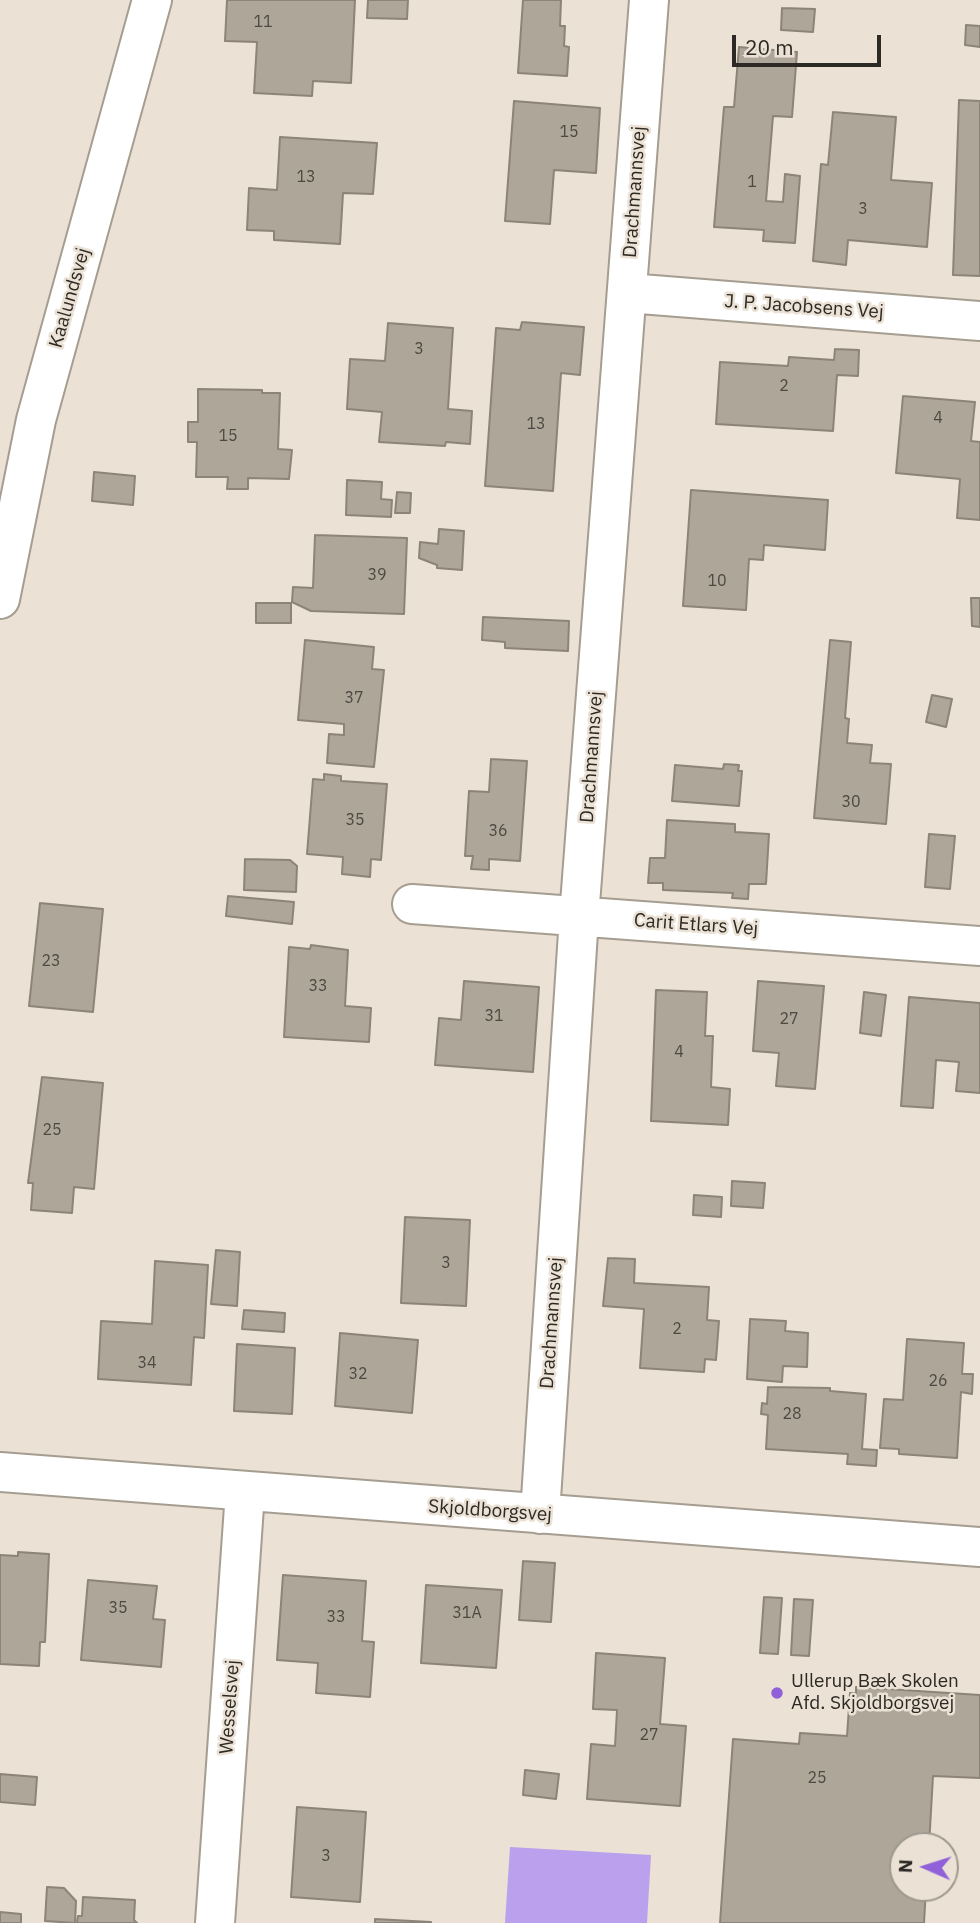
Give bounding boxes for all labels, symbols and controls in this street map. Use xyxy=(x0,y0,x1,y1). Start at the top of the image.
house number: 11 xyxy=(253,12,273,32)
scale bar xyxy=(735,21,884,65)
text: 20 m xyxy=(745,33,794,61)
house number: 15 xyxy=(559,122,579,142)
street label: Drachmannsvej xyxy=(619,125,651,259)
house number: 13 xyxy=(296,167,316,187)
house number: 1 xyxy=(747,172,757,192)
house number: 3 xyxy=(858,199,868,219)
street label: Kaalundsvej xyxy=(45,245,95,351)
street label: J. P. Jacobsens Vej xyxy=(724,290,884,324)
house number: 3 xyxy=(414,339,424,359)
house number: 2 xyxy=(779,376,789,396)
house number: 4 xyxy=(933,408,943,428)
house number: 13 xyxy=(526,414,546,434)
house number: 15 xyxy=(218,426,238,446)
house number: 39 xyxy=(367,565,387,585)
house number: 10 xyxy=(707,571,727,591)
house number: 37 xyxy=(344,688,364,708)
street label: Drachmannsvej xyxy=(576,690,608,824)
house number: 30 xyxy=(841,792,861,812)
house number: 35 xyxy=(345,810,365,830)
house number: 36 xyxy=(488,821,508,841)
street label: Carit Etlars Vej xyxy=(633,909,759,941)
house number: 23 xyxy=(41,951,61,971)
house number: 33 xyxy=(308,976,328,996)
house number: 31 xyxy=(484,1006,504,1026)
house number: 27 xyxy=(779,1009,799,1029)
house number: 4 xyxy=(674,1042,684,1062)
house number: 25 xyxy=(42,1120,62,1140)
house number: 3 xyxy=(441,1253,451,1273)
street label: Drachmannsvej xyxy=(536,1256,568,1390)
house number: 2 xyxy=(672,1319,682,1339)
house number: 34 xyxy=(137,1353,157,1373)
house number: 32 xyxy=(348,1364,368,1384)
house number: 26 xyxy=(928,1371,948,1391)
house number: 28 xyxy=(782,1404,802,1424)
street label: Skjoldborgsvej xyxy=(427,1495,553,1527)
house number: 35 xyxy=(108,1598,128,1618)
house number: 31A xyxy=(452,1603,482,1623)
house number: 33 xyxy=(326,1607,346,1627)
street label: Wesselsvej xyxy=(215,1659,245,1755)
place label: Ullerup Bæk Skolen Afd. Skjoldborgsvej xyxy=(791,1671,959,1715)
marker: Ullerup Bæk Skolen Afd. Skjoldborgsvej xyxy=(769,1685,785,1701)
house number: 27 xyxy=(639,1725,659,1745)
house number: 25 xyxy=(807,1768,827,1788)
north arrow xyxy=(889,1832,959,1902)
house number: 3 xyxy=(321,1846,331,1866)
text: N xyxy=(893,1859,917,1874)

